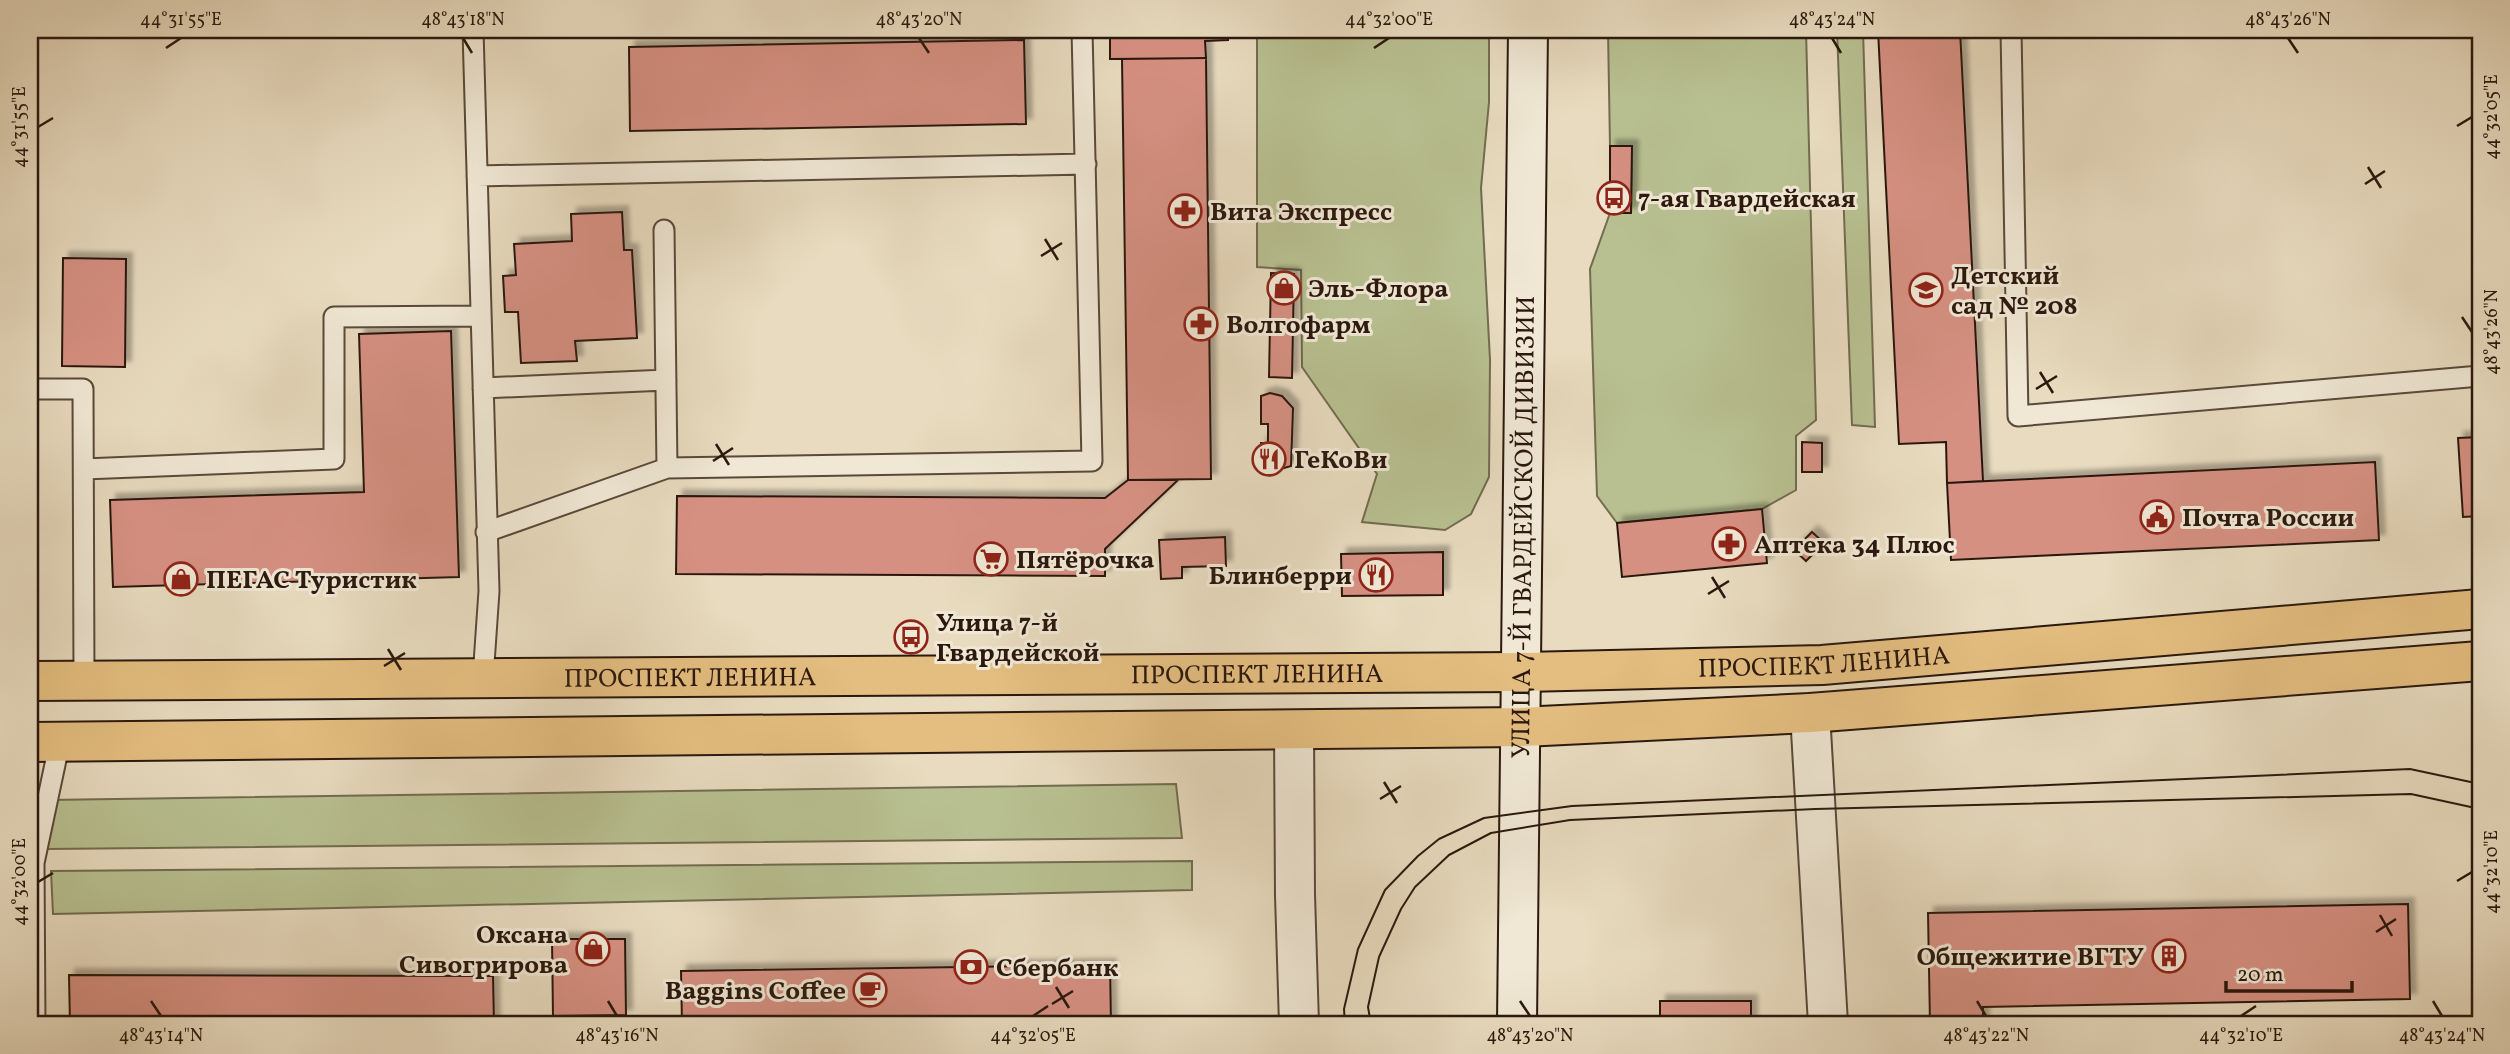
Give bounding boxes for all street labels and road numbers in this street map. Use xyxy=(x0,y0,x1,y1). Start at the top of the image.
street label: УЛИЦА 7-Й ГВАРДЕЙСКОЙ ДИВИЗИИ xyxy=(1504,295,1545,759)
street label: ПРОСПЕКТ ЛЕНИНА xyxy=(1697,638,1951,688)
street label: ПРОСПЕКТ ЛЕНИНА xyxy=(1131,657,1383,694)
street label: ПРОСПЕКТ ЛЕНИНА xyxy=(564,660,816,698)

